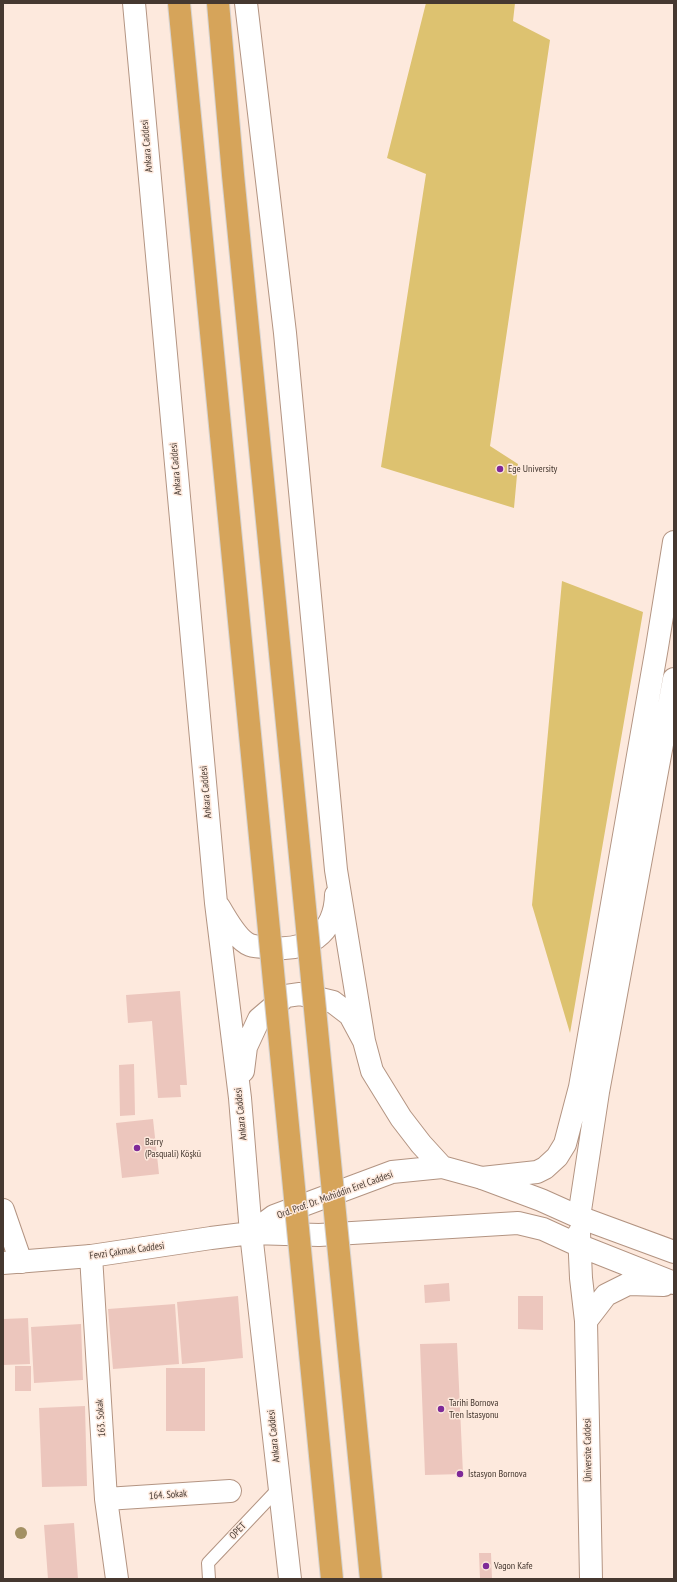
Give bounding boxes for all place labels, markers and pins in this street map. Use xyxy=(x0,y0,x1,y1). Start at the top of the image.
place label: Ege University xyxy=(508,463,557,475)
marker: Ege University xyxy=(495,464,505,474)
place label: Barry (Pasquali) Köşkü xyxy=(145,1136,201,1160)
marker: Barry (Pasquali) Köşkü xyxy=(132,1143,142,1153)
place label: Tarihi Bornova Tren İstasyonu xyxy=(449,1397,499,1420)
marker: Tarihi Bornova Tren İstasyonu xyxy=(436,1404,446,1414)
place label: İstasyon Bornova xyxy=(468,1468,527,1480)
marker: İstasyon Bornova xyxy=(455,1469,465,1479)
place label: Vagon Kafe xyxy=(494,1560,533,1572)
marker: Vagon Kafe xyxy=(481,1561,491,1571)

